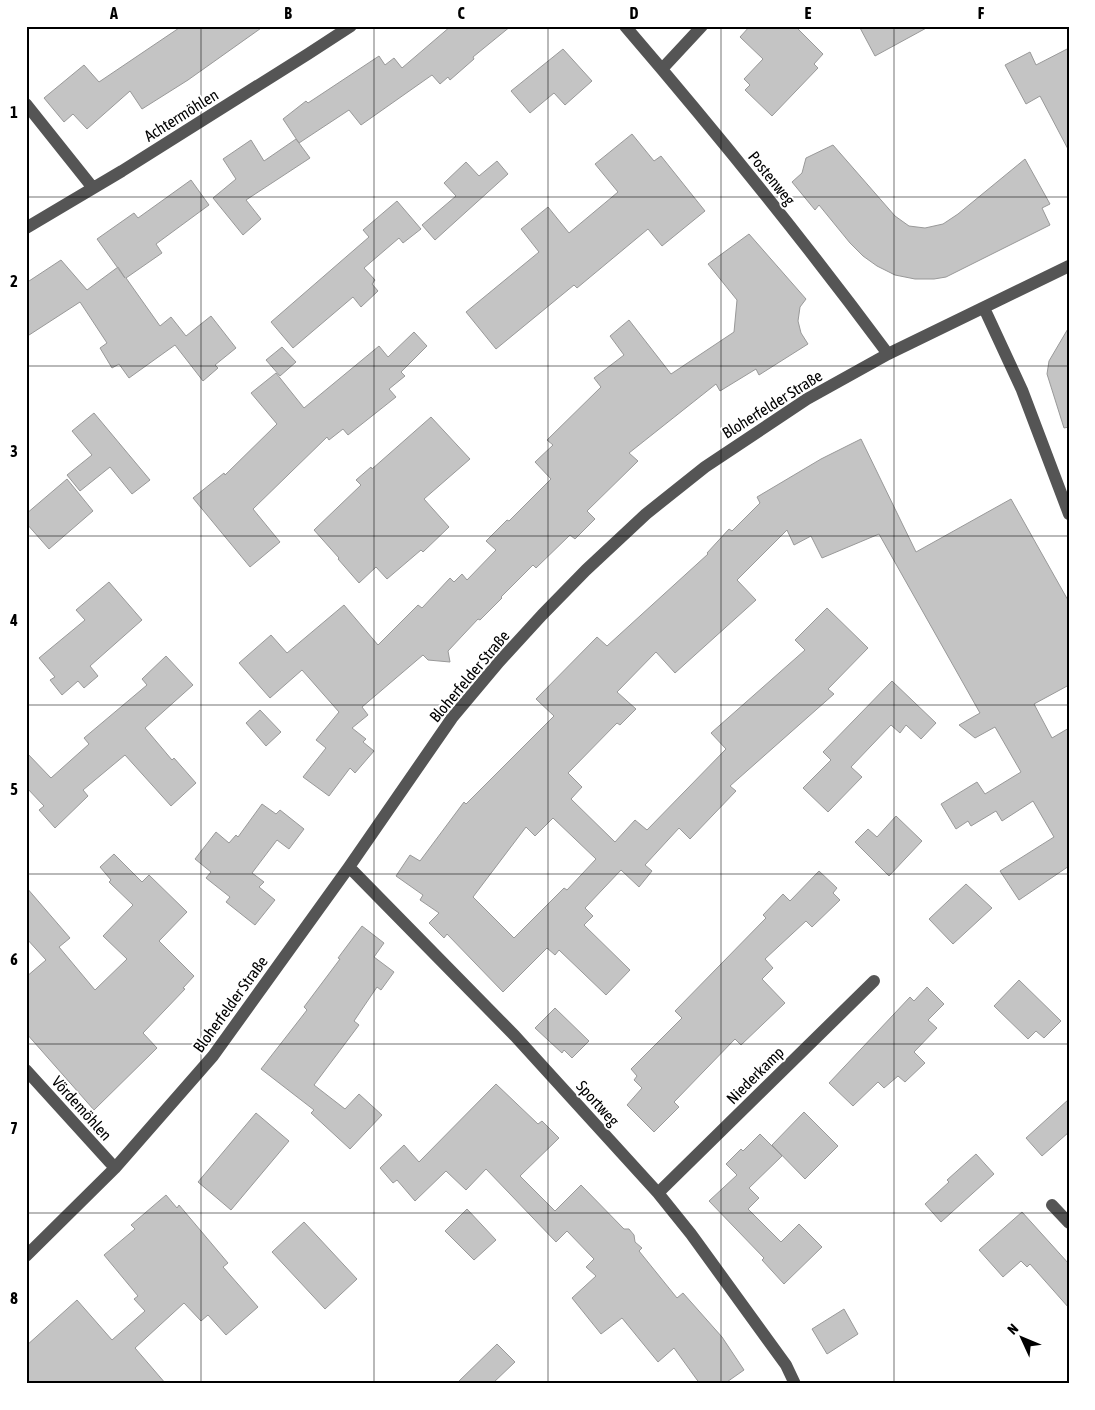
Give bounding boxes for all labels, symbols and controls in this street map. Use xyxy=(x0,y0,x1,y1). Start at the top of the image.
text: A xyxy=(109,4,118,22)
text: B xyxy=(284,4,292,22)
text: C xyxy=(457,4,465,22)
text: D xyxy=(630,4,639,22)
text: E xyxy=(805,4,812,22)
text: F xyxy=(978,4,985,22)
street label: Achtermöhlen xyxy=(141,85,221,145)
text: 1 xyxy=(10,103,18,121)
street label: Postenweg xyxy=(744,148,799,209)
text: 2 xyxy=(10,272,18,290)
street label: Bloherfelder Straße xyxy=(719,366,825,442)
text: 3 xyxy=(10,442,18,460)
text: 4 xyxy=(9,611,18,629)
street label: Bloherfelder Straße xyxy=(425,626,513,726)
text: 5 xyxy=(10,780,18,798)
text: 6 xyxy=(10,950,18,968)
street label: Bloherfelder Straße xyxy=(189,952,271,1056)
street label: Niederkamp xyxy=(723,1043,788,1108)
street label: Vördemöhlen xyxy=(48,1072,116,1144)
street label: Sportweg xyxy=(572,1077,623,1130)
text: 7 xyxy=(10,1119,18,1137)
text: 8 xyxy=(10,1289,18,1307)
north arrow xyxy=(998,1312,1048,1362)
text: N xyxy=(1004,1320,1021,1337)

